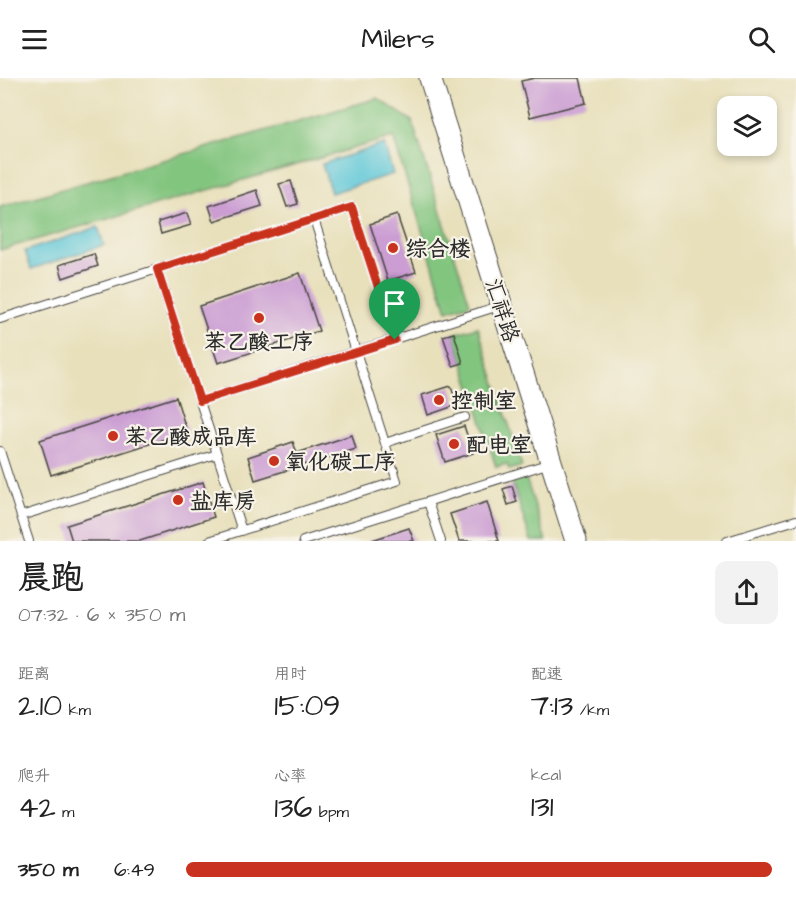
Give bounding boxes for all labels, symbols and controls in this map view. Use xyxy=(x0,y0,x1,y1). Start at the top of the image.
text: Milers xyxy=(361,20,435,58)
icon: menu xyxy=(18,23,51,56)
icon: search xyxy=(745,23,778,56)
map controls xyxy=(717,96,777,156)
button: layers xyxy=(717,96,777,156)
place label: 综合楼 xyxy=(405,234,471,265)
marker: 综合楼 xyxy=(386,241,400,255)
street label: 汇祥路 xyxy=(477,274,527,347)
pin xyxy=(369,278,420,340)
icon: arrive xyxy=(378,287,411,320)
marker: 苯乙酸工序 xyxy=(252,311,266,325)
place label: 苯乙酸工序 xyxy=(204,327,314,358)
place label: 控制室 xyxy=(451,386,517,417)
marker: 控制室 xyxy=(432,393,446,407)
place label: 苯乙酸成品库 xyxy=(125,422,257,453)
marker: 苯乙酸成品库 xyxy=(106,429,120,443)
place label: 配电室 xyxy=(466,430,532,461)
marker: 配电室 xyxy=(447,437,461,451)
place label: 氧化碳工序 xyxy=(286,447,396,478)
marker: 氧化碳工序 xyxy=(267,454,281,468)
place label: 盐库房 xyxy=(190,486,256,517)
marker: 盐库房 xyxy=(171,493,185,507)
text: 晨跑 xyxy=(18,555,84,601)
button: share xyxy=(715,561,778,624)
text: 07:32 · 6 × 350 m xyxy=(18,601,185,629)
text: 距离 xyxy=(18,663,50,685)
text: 用时 xyxy=(274,663,306,685)
text: 配速 xyxy=(531,663,563,685)
text: 2.10 xyxy=(18,685,62,727)
text: 15:09 xyxy=(274,685,340,727)
text: 7:13 xyxy=(531,685,573,727)
text: km xyxy=(62,699,91,721)
text: /km xyxy=(573,699,609,721)
text: kcal xyxy=(531,764,561,786)
text: 爬升 xyxy=(18,765,50,787)
text: 心率 xyxy=(274,765,306,787)
text: 131 xyxy=(531,786,554,828)
text: 42 xyxy=(18,787,56,829)
text: 136 xyxy=(274,787,312,829)
text: m xyxy=(56,801,74,823)
text: bpm xyxy=(312,801,349,823)
text: 350 m xyxy=(18,856,79,884)
text: 6:49 xyxy=(114,856,155,884)

